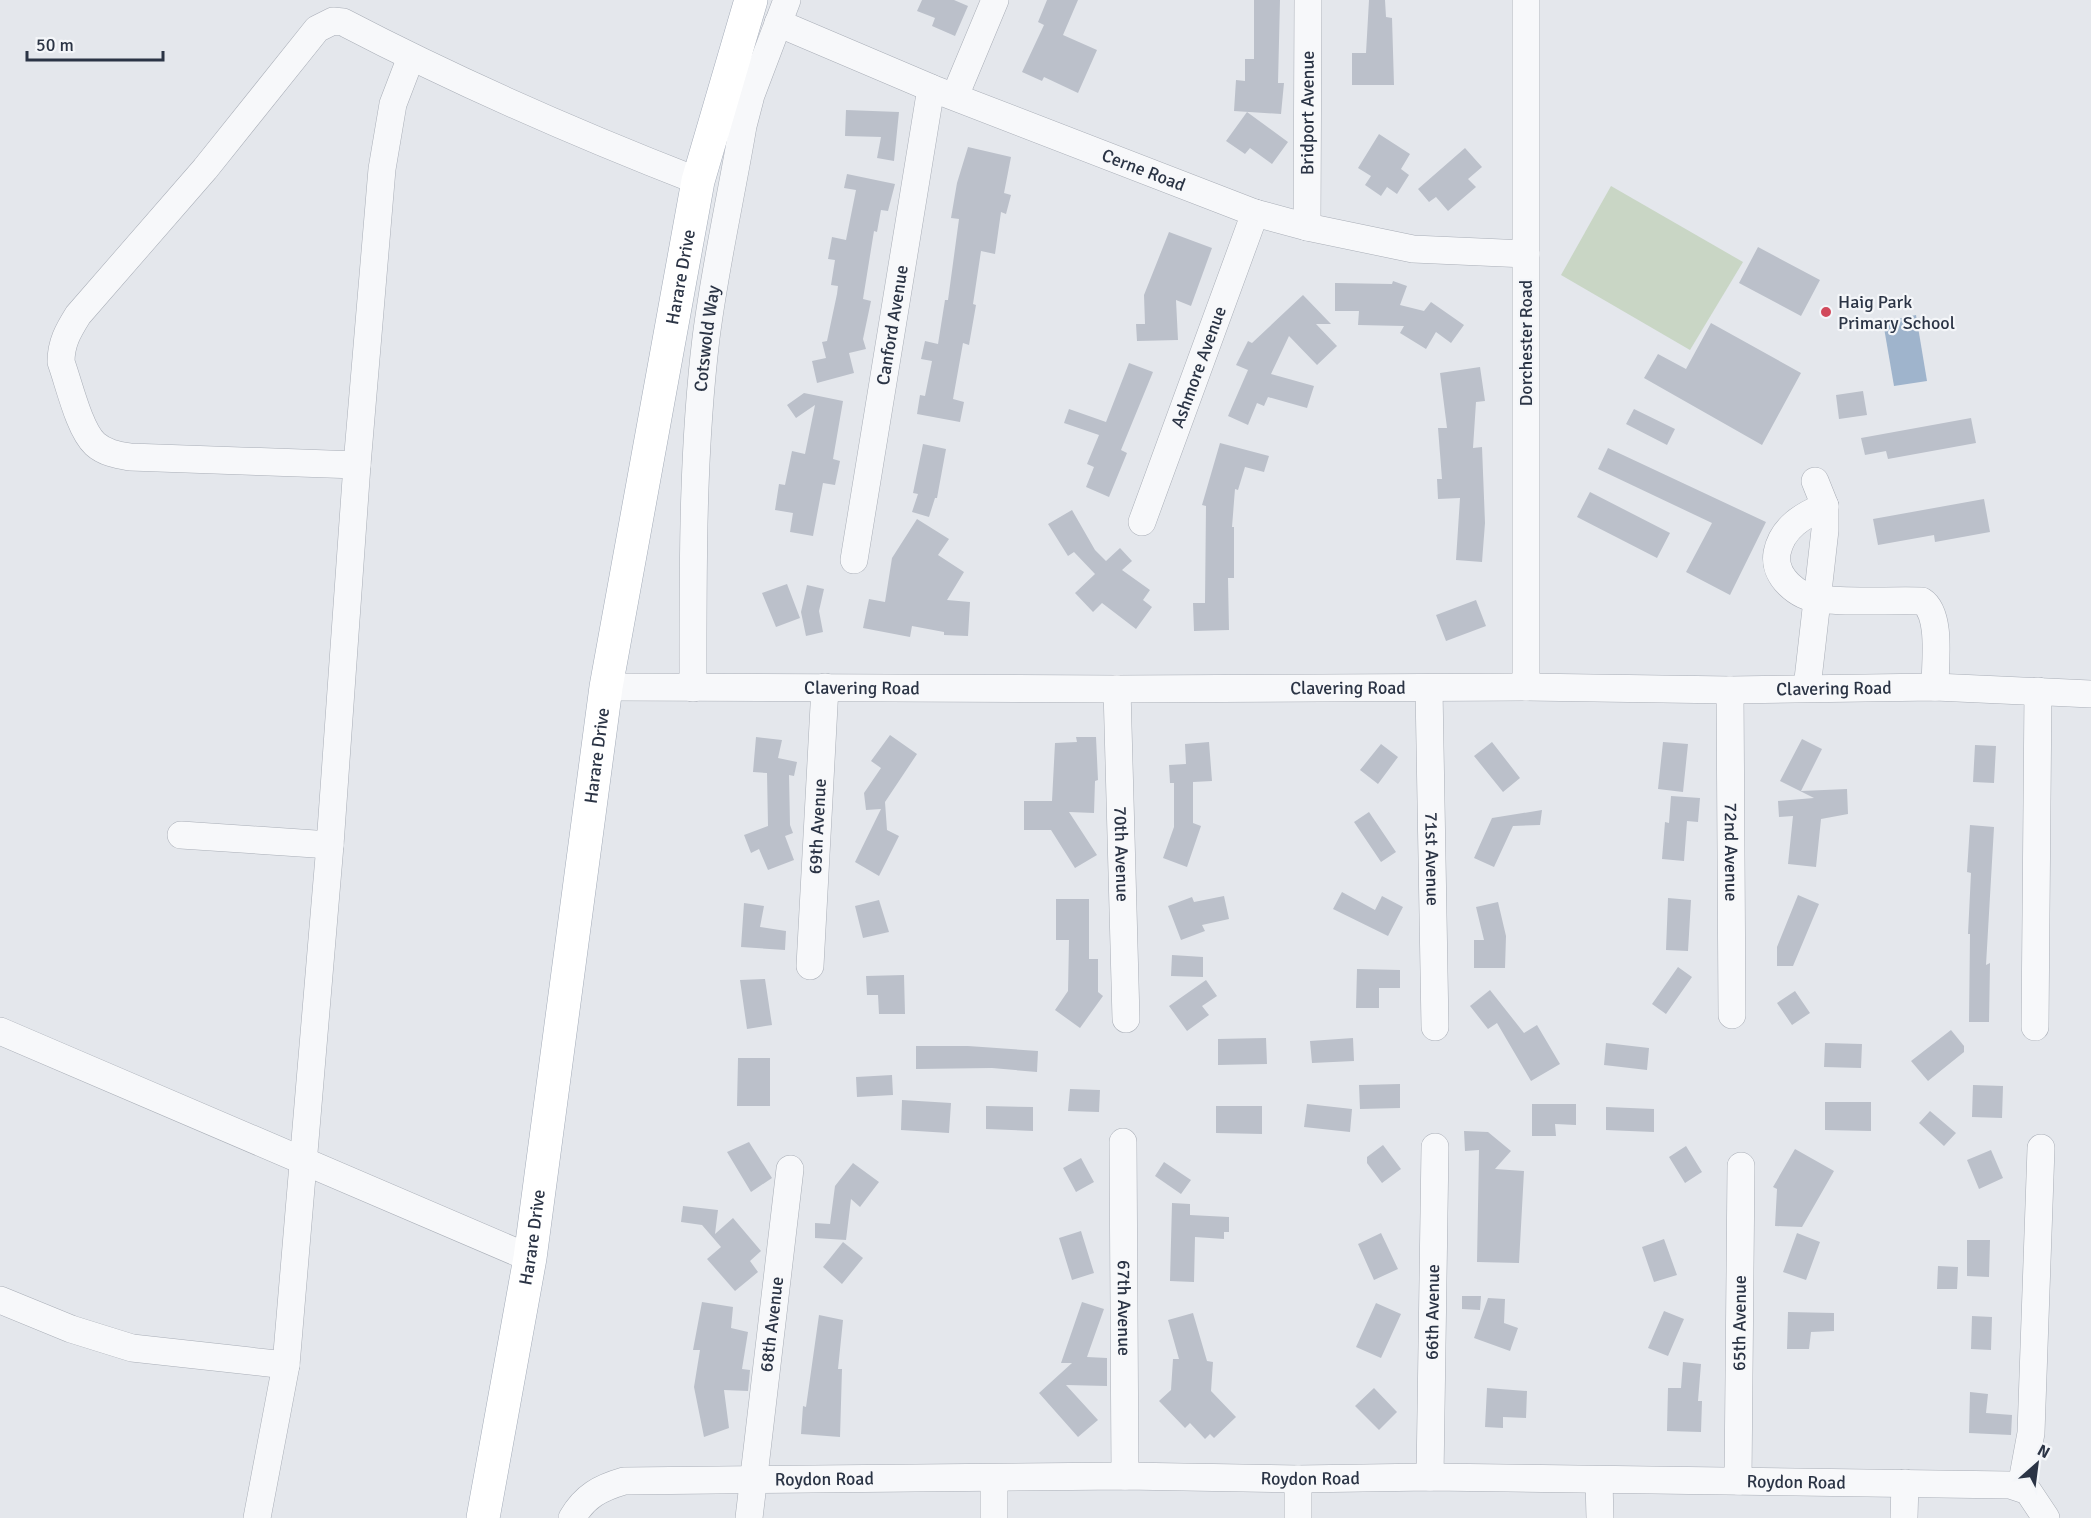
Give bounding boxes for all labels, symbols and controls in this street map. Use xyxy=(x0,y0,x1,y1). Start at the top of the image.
scale bar xyxy=(27,24,164,62)
text: 50 m xyxy=(36,34,74,56)
street label: Bridport Avenue xyxy=(1296,51,1319,175)
street label: Cerne Road xyxy=(1099,144,1188,196)
street label: Harare Drive xyxy=(661,228,700,326)
street label: Canford Avenue xyxy=(872,263,913,387)
street label: Dorchester Road xyxy=(1515,280,1537,406)
street label: Cotswold Way xyxy=(690,283,725,393)
place label: Haig Park Primary School xyxy=(1838,291,1955,334)
street label: Ashmore Avenue xyxy=(1166,303,1231,431)
marker: Haig Park Primary School xyxy=(1819,305,1833,319)
street label: Clavering Road xyxy=(804,677,920,699)
street label: Clavering Road xyxy=(1290,677,1406,699)
street label: Clavering Road xyxy=(1776,677,1892,700)
street label: Harare Drive xyxy=(580,706,614,805)
street label: 69th Avenue xyxy=(804,778,831,875)
street label: 72nd Avenue xyxy=(1720,802,1742,902)
street label: 70th Avenue xyxy=(1109,806,1134,902)
street label: 71st Avenue xyxy=(1420,812,1444,906)
street label: Harare Drive xyxy=(514,1188,550,1287)
street label: 67th Avenue xyxy=(1113,1260,1135,1356)
street label: 66th Avenue xyxy=(1421,1264,1444,1360)
street label: 68th Avenue xyxy=(755,1275,788,1373)
street label: 65th Avenue xyxy=(1728,1275,1751,1371)
north arrow xyxy=(2007,1434,2067,1494)
text: N xyxy=(2034,1440,2053,1463)
street label: Roydon Road xyxy=(1260,1467,1360,1490)
street label: Roydon Road xyxy=(775,1468,874,1490)
street label: Roydon Road xyxy=(1746,1470,1846,1494)

